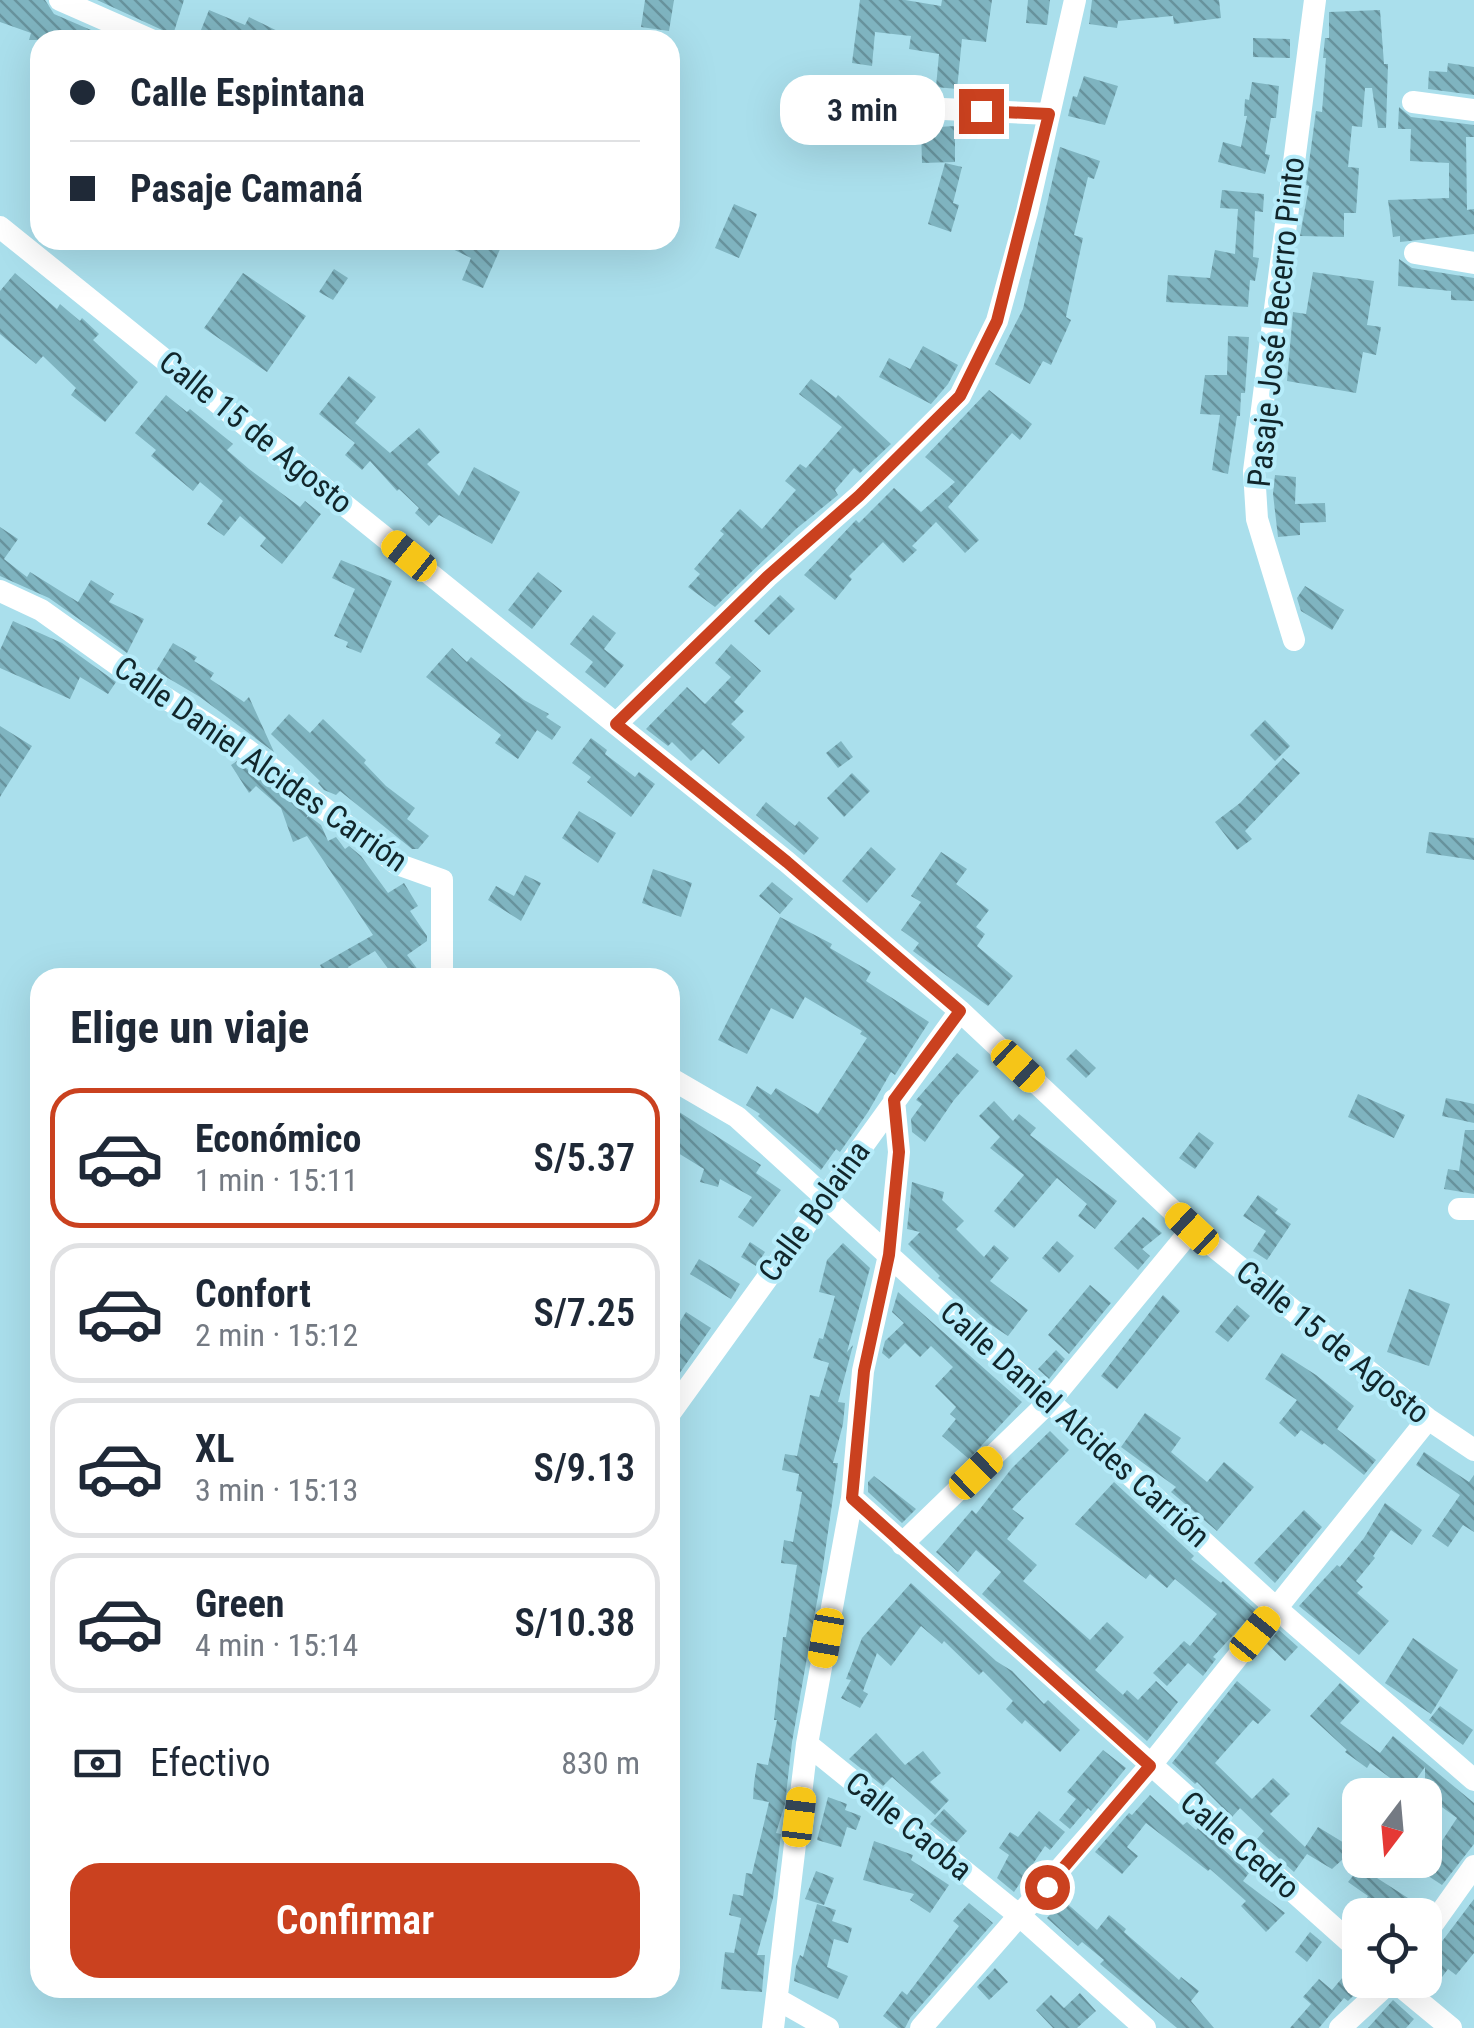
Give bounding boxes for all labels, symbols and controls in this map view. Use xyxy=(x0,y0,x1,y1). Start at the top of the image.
text: Calle Espintana xyxy=(130,71,365,115)
callout: 3 min xyxy=(781,76,946,146)
route end xyxy=(959,89,1004,134)
text: 3 min xyxy=(827,91,898,129)
street label: Pasaje José Becerro Pinto xyxy=(1240,155,1312,489)
text: Pasaje Camaná xyxy=(130,167,363,211)
street label: Calle 15 de Agosto xyxy=(152,342,360,522)
car xyxy=(376,525,442,587)
street label: Calle Daniel Alcides Carrión xyxy=(107,648,415,880)
text: Elige un viaje xyxy=(70,1001,309,1054)
car xyxy=(986,1035,1050,1097)
icon: car xyxy=(75,1113,165,1203)
text: Económico xyxy=(195,1117,361,1161)
street label: Calle Bolaina xyxy=(750,1133,878,1289)
text: S/5.37 xyxy=(534,1136,635,1180)
text: 1 min · 15:11 xyxy=(195,1161,358,1199)
car xyxy=(1160,1198,1224,1260)
street label: Calle 15 de Agosto xyxy=(1229,1252,1437,1432)
icon: car xyxy=(75,1268,165,1358)
text: Confort xyxy=(195,1272,311,1316)
text: S/7.25 xyxy=(534,1291,635,1335)
street label: Calle Daniel Alcides Carrión xyxy=(933,1293,1217,1555)
text: 2 min · 15:12 xyxy=(195,1316,358,1354)
icon: car xyxy=(75,1423,165,1513)
text: XL xyxy=(195,1427,234,1471)
car xyxy=(944,1441,1008,1505)
text: S/9.13 xyxy=(534,1446,635,1490)
text: 3 min · 15:13 xyxy=(195,1471,358,1509)
icon: car xyxy=(75,1578,165,1668)
text: Green xyxy=(195,1582,285,1626)
text: S/10.38 xyxy=(514,1601,635,1645)
car xyxy=(1224,1601,1286,1667)
car xyxy=(806,1606,846,1670)
text: 4 min · 15:14 xyxy=(195,1626,358,1664)
icon: cash xyxy=(70,1736,125,1791)
text: Efectivo xyxy=(150,1741,271,1785)
text: 830 m xyxy=(561,1744,640,1782)
street label: Calle Caoba xyxy=(838,1764,980,1888)
north arrow xyxy=(1342,1778,1442,1878)
map controls xyxy=(1342,1778,1442,1998)
street label: Calle Cedro xyxy=(1173,1783,1307,1907)
car xyxy=(780,1785,818,1849)
button: Confirmar xyxy=(70,1863,640,1978)
route start xyxy=(1025,1865,1070,1910)
button: locate xyxy=(1342,1898,1442,1998)

